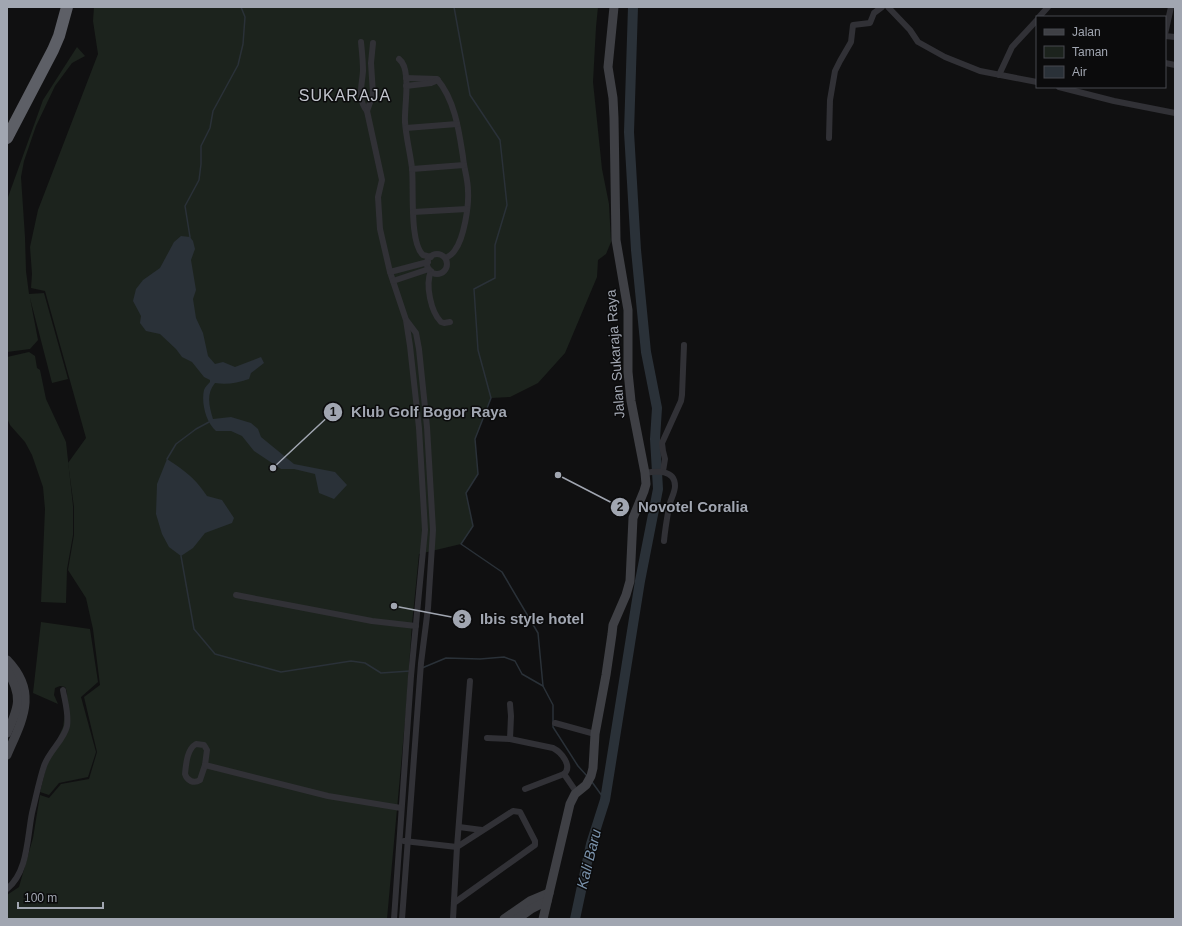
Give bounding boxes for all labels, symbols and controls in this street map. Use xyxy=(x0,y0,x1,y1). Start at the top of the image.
legend xyxy=(1036,16,1166,88)
text: Jalan xyxy=(1072,25,1101,39)
text: Taman xyxy=(1072,45,1108,59)
text: Air xyxy=(1072,65,1087,79)
district label: SUKARAJA xyxy=(299,87,391,104)
street label: Jalan Sukaraja Raya xyxy=(602,289,627,419)
callout: Klub Golf Bogor Raya xyxy=(323,398,515,425)
text: Klub Golf Bogor Raya xyxy=(351,403,508,420)
text: 1 xyxy=(330,405,337,419)
callout: Novotel Coralia xyxy=(610,493,756,520)
text: Novotel Coralia xyxy=(638,498,749,515)
text: 2 xyxy=(617,500,624,514)
callout: Ibis style hotel xyxy=(452,605,592,632)
text: Ibis style hotel xyxy=(480,610,584,627)
text: 3 xyxy=(459,612,466,626)
water label: Kali Baru xyxy=(573,827,604,890)
scale bar xyxy=(18,884,103,910)
text: 100 m xyxy=(24,891,57,905)

